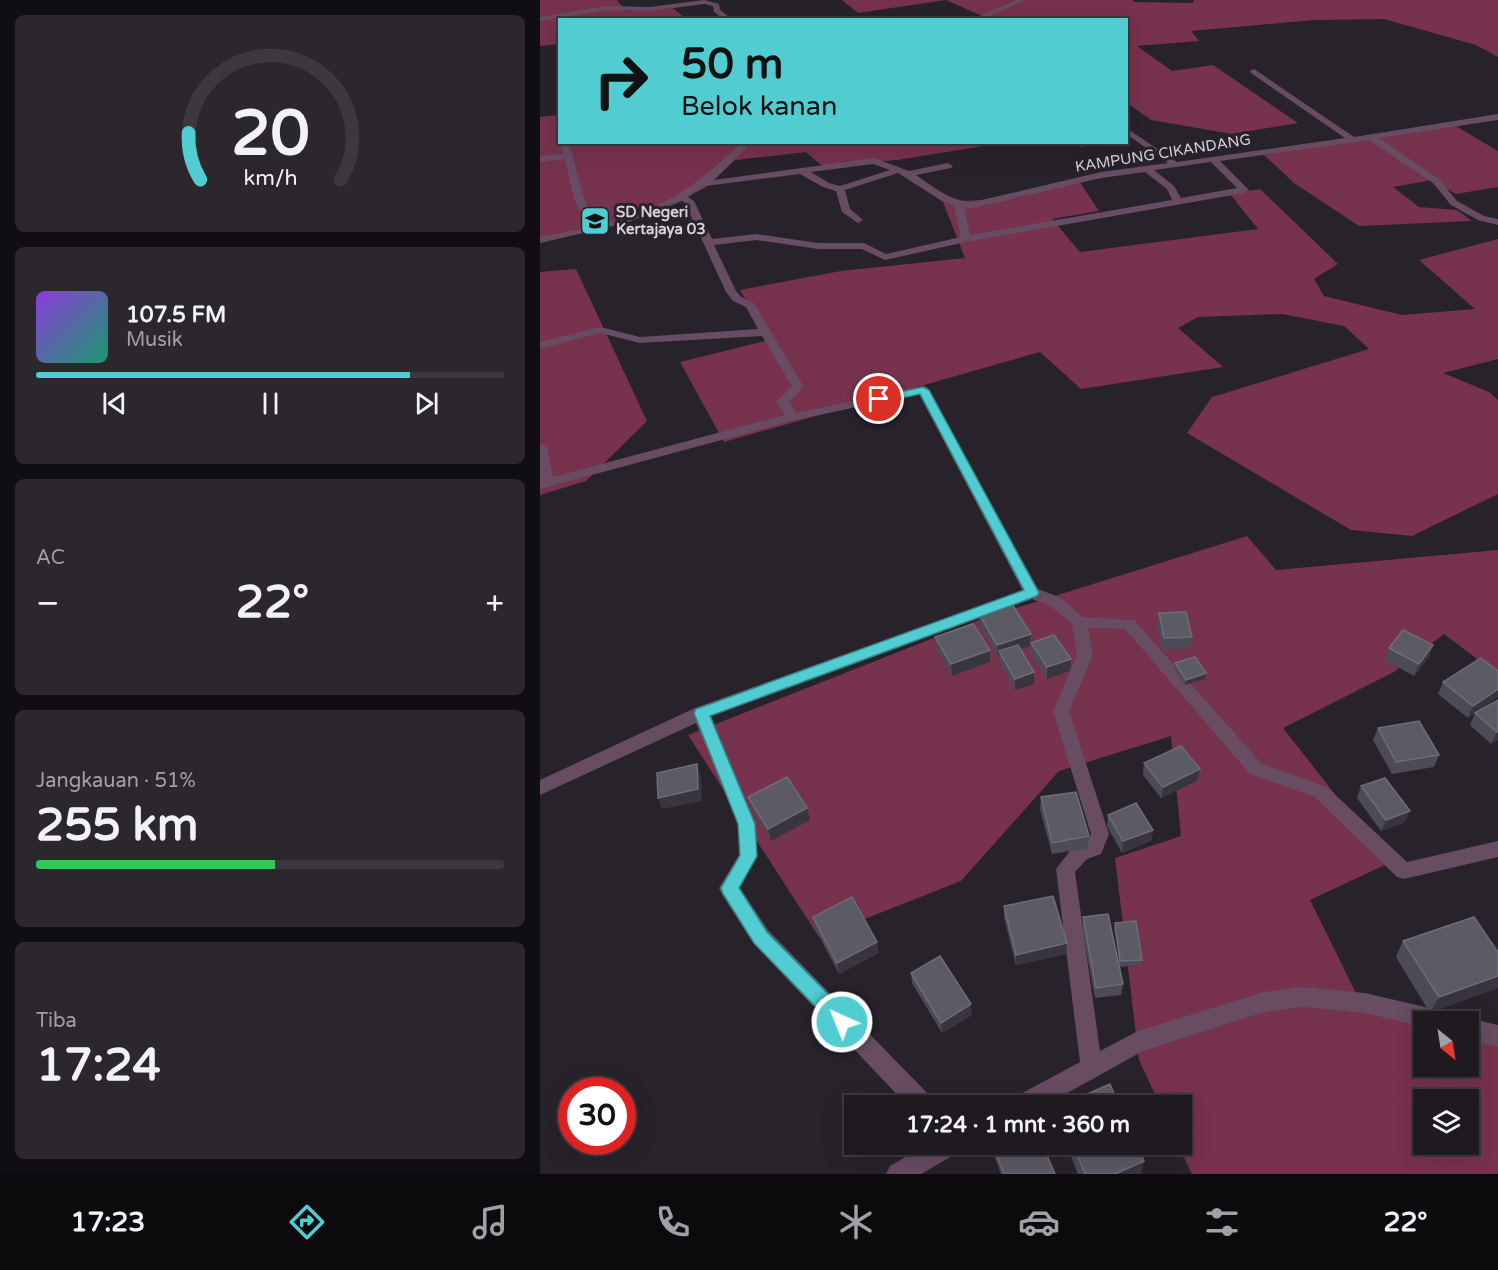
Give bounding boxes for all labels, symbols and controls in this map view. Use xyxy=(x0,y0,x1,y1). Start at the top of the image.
text: 50 m xyxy=(681,39,783,90)
icon: right xyxy=(582,42,660,120)
text: Belok kanan xyxy=(681,90,837,123)
text: 20 xyxy=(231,98,309,173)
street label: KAMPUNG CIKANDANG xyxy=(1074,130,1252,176)
text: km/h xyxy=(243,166,297,192)
place label: SD Negeri Kertajaya 03 xyxy=(616,203,706,239)
school or university icon: SD Negeri Kertajaya 03 xyxy=(579,205,611,237)
text: 107.5 FM xyxy=(126,302,226,328)
text: Musik xyxy=(126,328,183,352)
pin xyxy=(853,373,904,424)
icon: arrive xyxy=(862,382,895,415)
icon: previous xyxy=(98,387,131,420)
icon: pause xyxy=(254,387,287,420)
icon: next xyxy=(410,387,443,420)
text: AC xyxy=(36,546,65,570)
text: 22° xyxy=(236,576,309,630)
text: − xyxy=(36,584,60,623)
text: + xyxy=(485,584,504,623)
text: Jangkauan · 51% xyxy=(36,769,196,793)
text: 255 km xyxy=(36,799,198,853)
position arrow xyxy=(810,990,874,1054)
text: Tiba xyxy=(36,1009,77,1033)
north arrow xyxy=(1413,1011,1479,1077)
map controls xyxy=(1413,1011,1479,1155)
text: 17:24 xyxy=(36,1039,161,1093)
speed limit sign: 30 xyxy=(558,1077,636,1155)
button: layers xyxy=(1413,1089,1479,1155)
text: 17:24 · 1 mnt · 360 m xyxy=(906,1112,1130,1138)
icon: directions xyxy=(286,1201,328,1243)
icon: music xyxy=(469,1201,511,1243)
icon: phone xyxy=(652,1201,694,1243)
icon: climate xyxy=(835,1201,877,1243)
icon: car xyxy=(1018,1201,1060,1243)
icon: filters xyxy=(1201,1201,1243,1243)
text: 17:23 xyxy=(70,1206,145,1239)
text: 22° xyxy=(1383,1206,1428,1239)

